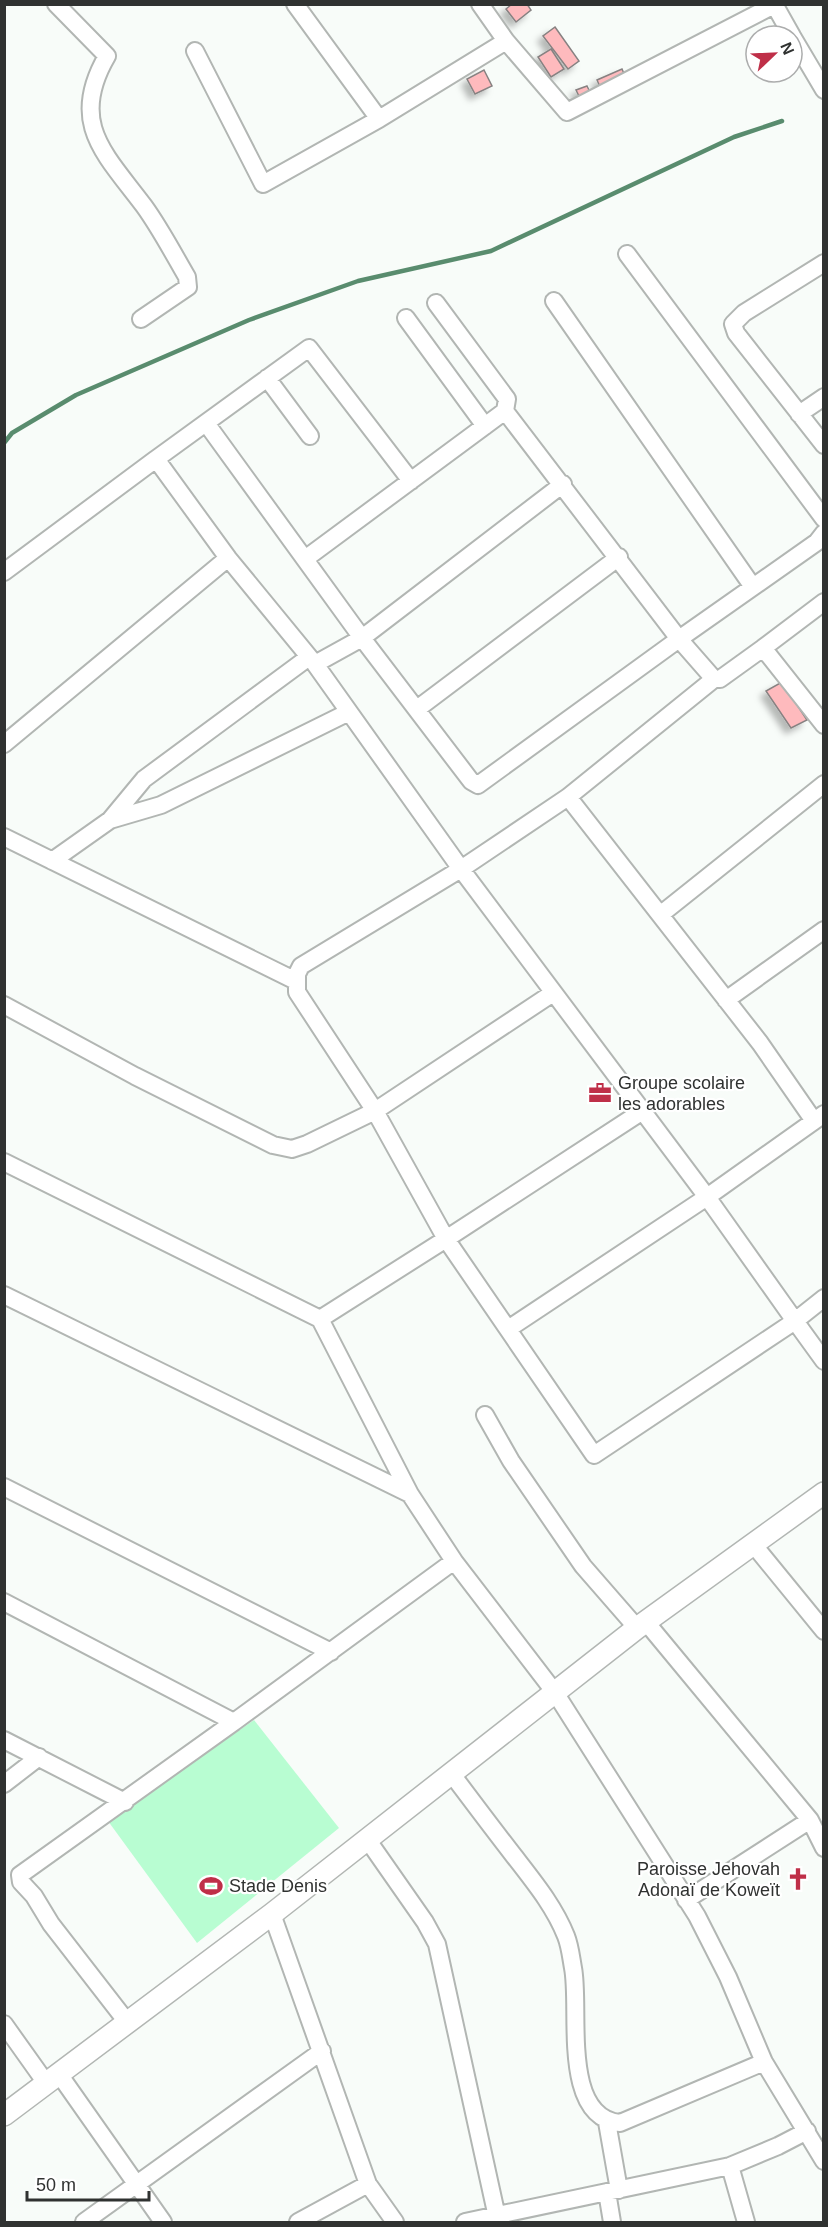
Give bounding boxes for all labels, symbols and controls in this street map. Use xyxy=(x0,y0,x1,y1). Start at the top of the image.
north arrow xyxy=(744,24,804,84)
text: N xyxy=(777,40,797,57)
place label: Groupe scolaire les adorables xyxy=(618,1073,745,1114)
office icon: Groupe scolaire les adorables xyxy=(587,1080,613,1106)
place label: Paroisse Jehovah Adonaï de Koweït xyxy=(637,1859,780,1900)
church icon: Paroisse Jehovah Adonaï de Koweït xyxy=(785,1866,811,1892)
sports icon: Stade Denis xyxy=(198,1873,224,1899)
place label: Stade Denis xyxy=(229,1876,327,1896)
scale bar xyxy=(27,2164,148,2202)
text: 50 m xyxy=(36,2175,76,2195)

